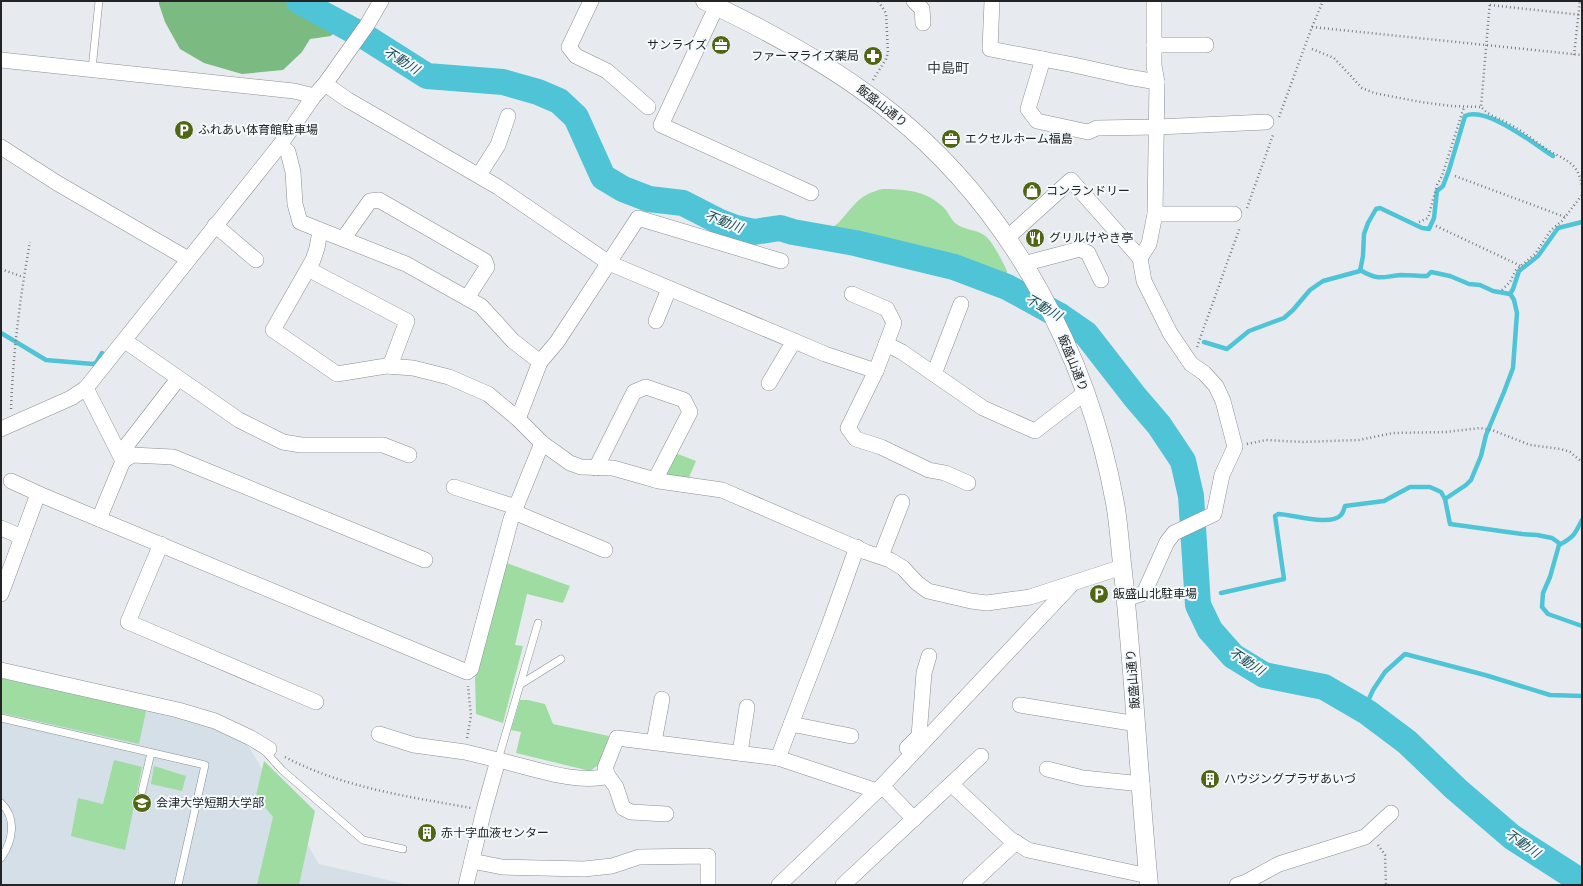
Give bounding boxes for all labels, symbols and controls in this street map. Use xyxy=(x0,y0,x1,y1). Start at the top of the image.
office icon: サンライズ xyxy=(710,34,732,56)
place label: サンライズ xyxy=(647,38,707,52)
water label: 不動川 xyxy=(381,44,424,78)
pharmacy icon: ファーマライズ薬局 xyxy=(862,45,884,67)
place label: ファーマライズ薬局 xyxy=(751,49,859,63)
district label: 中島町 xyxy=(927,60,969,76)
street label: 飯盛山通り xyxy=(854,82,910,130)
parking icon: ふれあい体育館駐車場 xyxy=(173,119,195,141)
place label: ふれあい体育館駐車場 xyxy=(198,123,318,137)
office icon: エクセルホーム福島 xyxy=(940,128,962,150)
place label: エクセルホーム福島 xyxy=(965,132,1073,146)
shop icon: コンランドリー xyxy=(1021,180,1043,202)
place label: コンランドリー xyxy=(1046,184,1130,198)
water label: 不動川 xyxy=(703,207,747,236)
restaurant icon: グリルけやき亭 xyxy=(1024,227,1046,249)
place label: グリルけやき亭 xyxy=(1049,231,1133,245)
water label: 不動川 xyxy=(1023,291,1066,325)
street label: 飯盛山通り xyxy=(1055,333,1091,393)
parking icon: 飯盛山北駐車場 xyxy=(1088,583,1110,605)
place label: 飯盛山北駐車場 xyxy=(1113,587,1197,601)
water label: 不動川 xyxy=(1226,645,1269,679)
street label: 飯盛山通り xyxy=(1123,648,1143,710)
building icon: ハウジングプラザあいづ xyxy=(1199,768,1221,790)
place label: ハウジングプラザあいづ xyxy=(1224,772,1356,786)
school or university icon: 会津大学短期大学部 xyxy=(131,792,153,814)
place label: 会津大学短期大学部 xyxy=(156,796,264,810)
building icon: 赤十字血液センター xyxy=(416,822,438,844)
place label: 赤十字血液センター xyxy=(441,826,549,840)
water label: 不動川 xyxy=(1502,826,1545,862)

